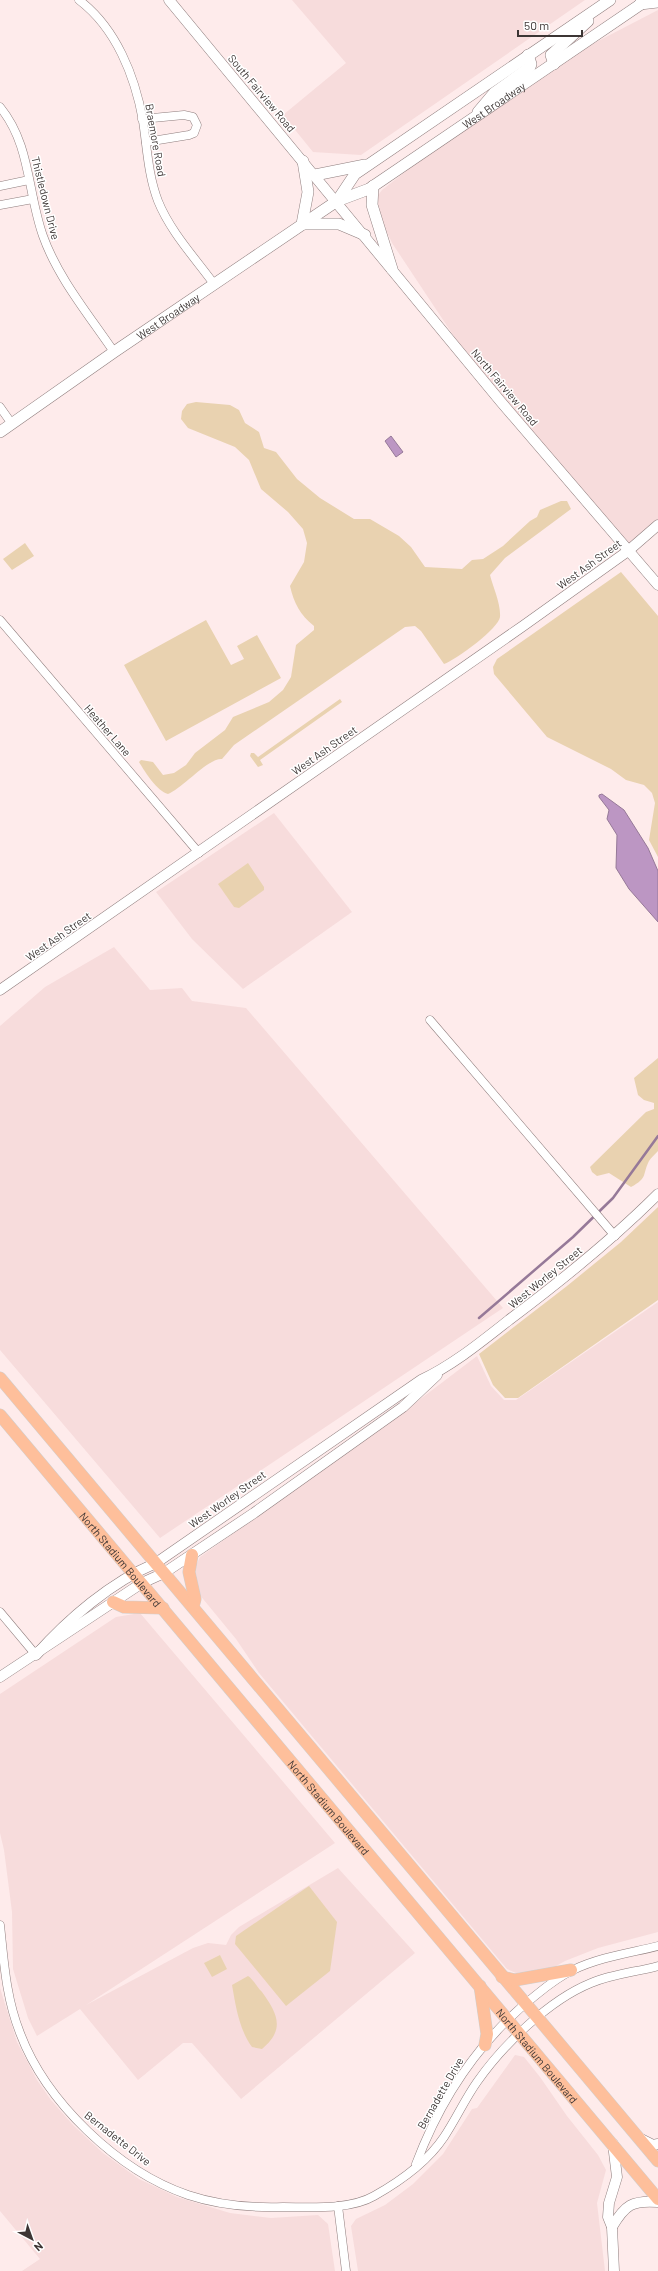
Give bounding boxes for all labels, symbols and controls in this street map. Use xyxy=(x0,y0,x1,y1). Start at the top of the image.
scale bar xyxy=(518,12,582,38)
text: 50 m xyxy=(524,18,549,32)
street label: South Fairview Road xyxy=(226,52,298,134)
street label: West Broadway xyxy=(459,79,527,131)
street label: Braemore Road xyxy=(143,103,169,177)
street label: Thistledown Drive xyxy=(29,155,63,241)
street label: West Broadway xyxy=(134,290,202,342)
street label: North Fairview Road xyxy=(469,346,541,428)
street label: West Ash Street xyxy=(554,536,624,592)
street label: Heather Lane xyxy=(82,702,134,759)
street label: West Ash Street xyxy=(289,723,359,777)
street label: West Ash Street xyxy=(23,909,93,963)
street label: West Worley Street xyxy=(506,1243,584,1311)
street label: West Worley Street xyxy=(186,1468,268,1530)
street label: North Stadium Boulevard xyxy=(77,1509,164,1609)
street label: North Stadium Boulevard xyxy=(286,1757,373,1857)
street label: North Stadium Boulevard xyxy=(494,2005,581,2105)
street label: Bernadette Drive xyxy=(414,2055,466,2131)
street label: Bernadette Drive xyxy=(82,2108,154,2168)
north arrow xyxy=(12,2219,52,2259)
text: N xyxy=(32,2240,46,2254)

